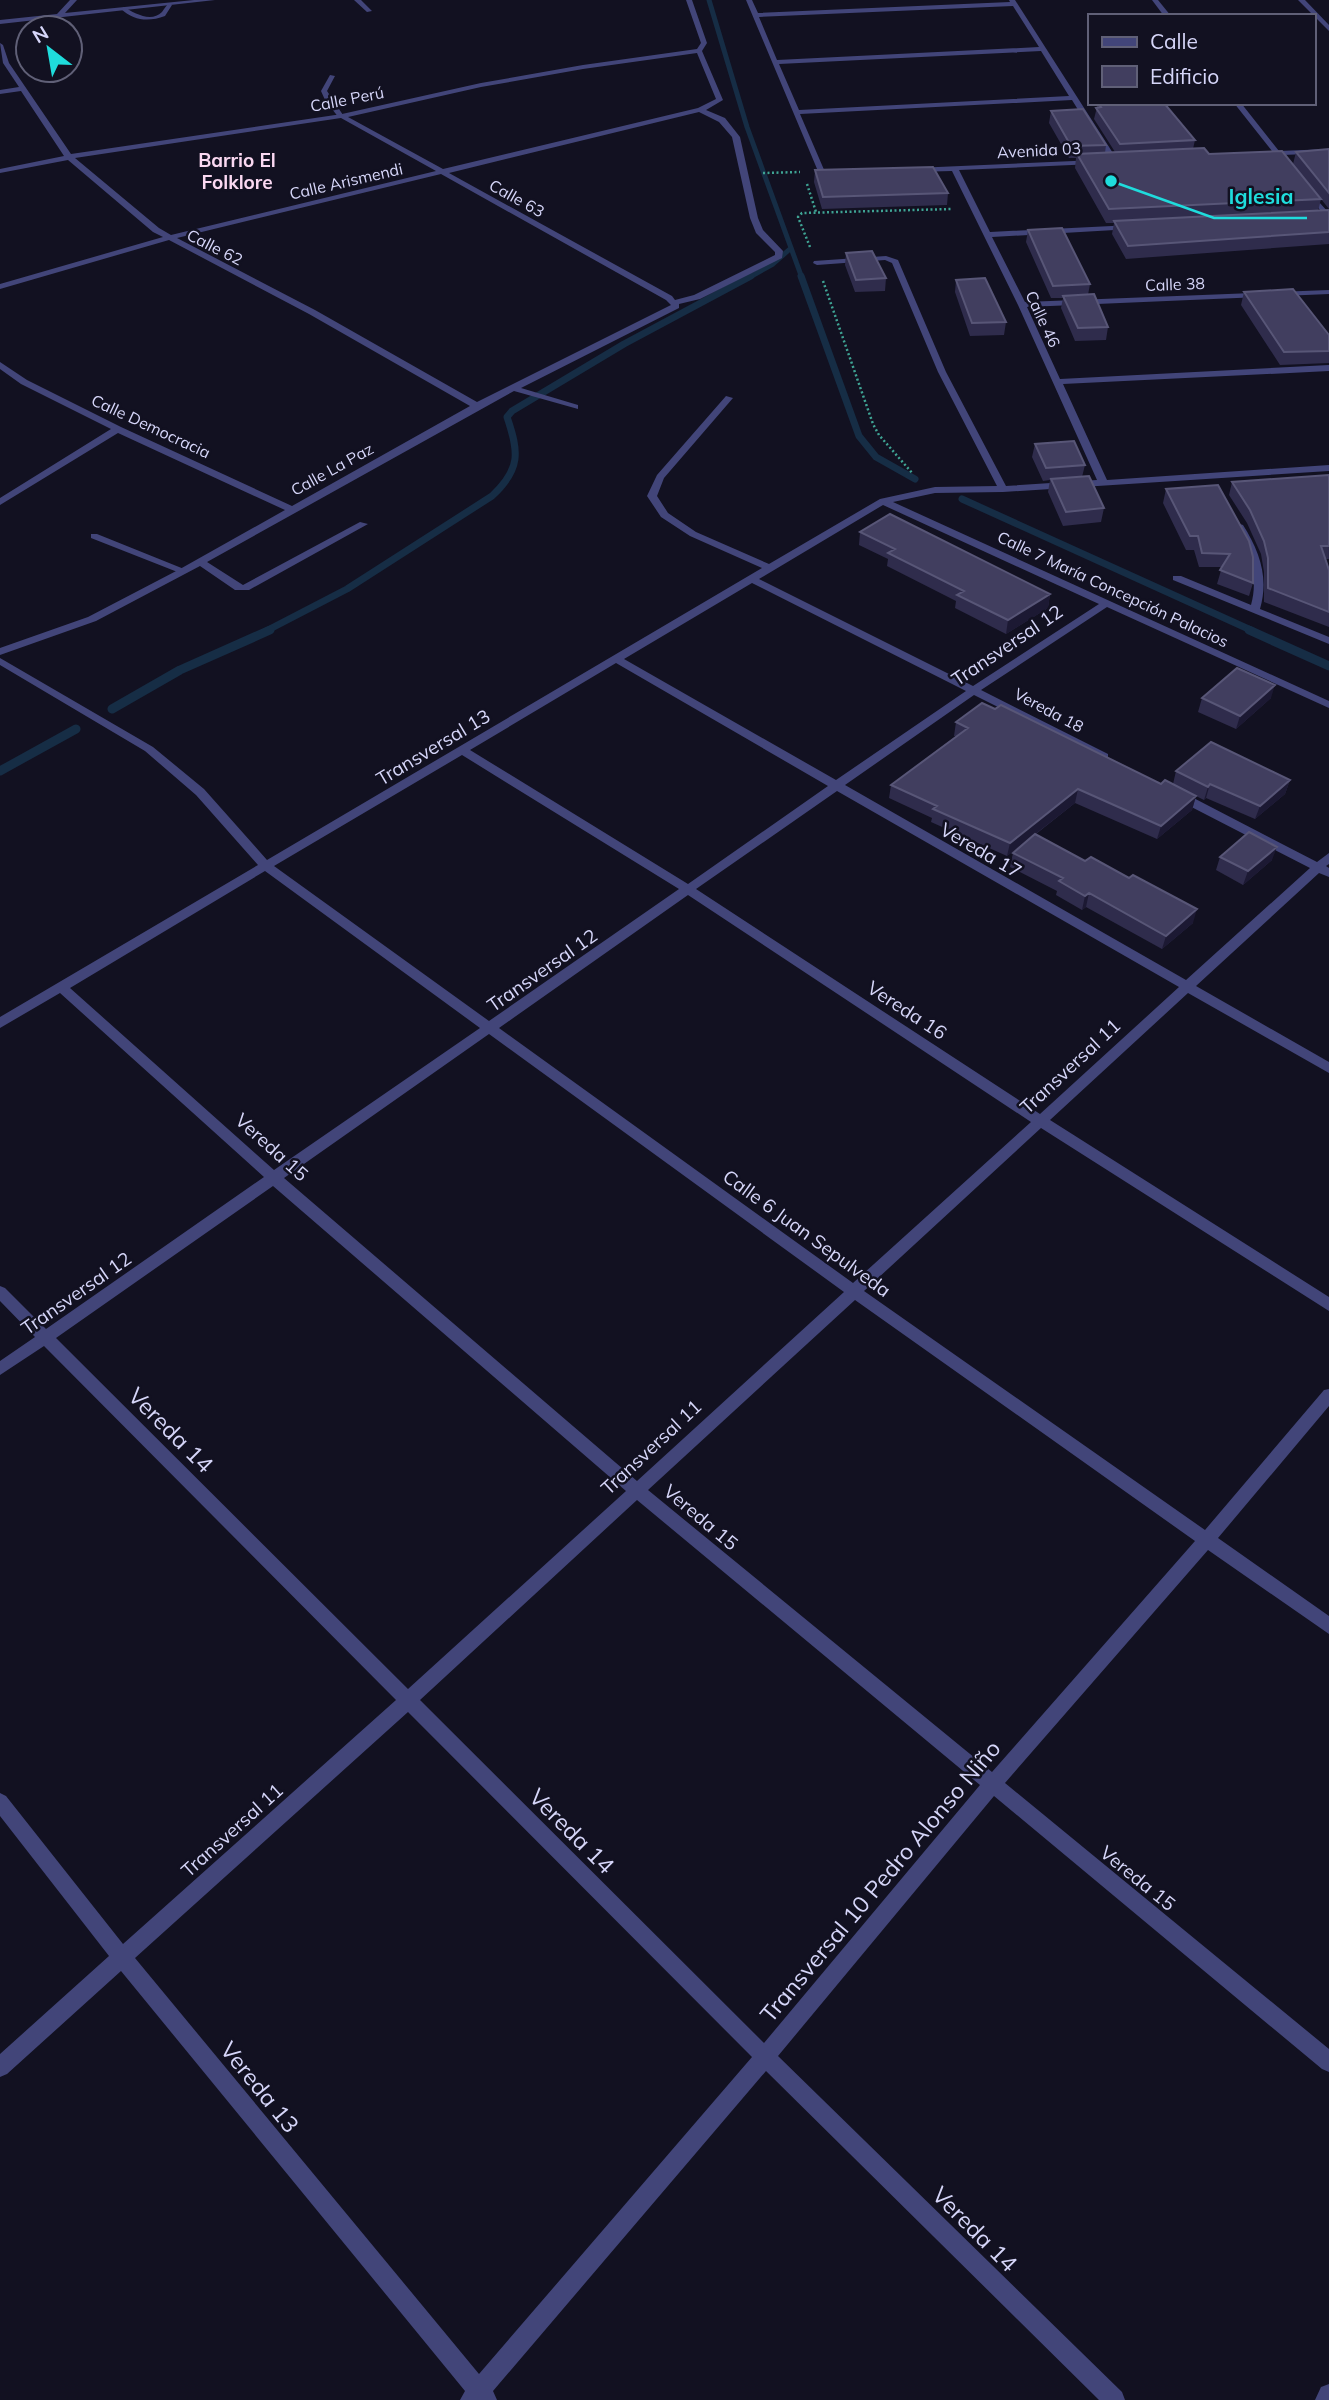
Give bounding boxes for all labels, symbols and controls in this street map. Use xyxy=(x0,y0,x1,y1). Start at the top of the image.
north arrow xyxy=(14,14,84,84)
legend xyxy=(1088,14,1315,105)
text: N xyxy=(28,20,53,48)
text: Calle xyxy=(1150,28,1198,54)
text: Edificio xyxy=(1150,63,1219,89)
street label: Calle Perú xyxy=(308,82,386,116)
street label: Avenida 03 xyxy=(996,138,1082,162)
district label: Barrio El Folklore xyxy=(198,148,276,194)
street label: Calle Arismendi xyxy=(287,158,405,204)
street label: Calle 63 xyxy=(486,175,548,221)
callout: Iglesia xyxy=(1214,176,1307,218)
text: Iglesia xyxy=(1228,183,1294,209)
street label: Calle 62 xyxy=(184,224,246,270)
street label: Calle 38 xyxy=(1145,273,1205,295)
street label: Calle 46 xyxy=(1021,288,1065,350)
street label: Calle Democracia xyxy=(88,390,214,462)
street label: Calle La Paz xyxy=(287,438,377,500)
street label: Calle 7 María Concepción Palacios xyxy=(994,527,1232,651)
street label: Transversal 12 xyxy=(947,599,1067,691)
street label: Vereda 18 xyxy=(1011,683,1087,737)
street label: Transversal 13 xyxy=(372,704,494,790)
street label: Vereda 17 xyxy=(936,817,1026,883)
street label: Transversal 12 xyxy=(482,923,602,1017)
street label: Vereda 16 xyxy=(863,975,951,1045)
street label: Transversal 11 xyxy=(1015,1013,1125,1119)
street label: Vereda 15 xyxy=(230,1108,314,1186)
street label: Calle 6 Juan Sepulveda xyxy=(718,1164,896,1302)
street label: Transversal 12 xyxy=(16,1246,136,1340)
street label: Vereda 14 xyxy=(122,1381,220,1479)
street label: Transversal 11 xyxy=(596,1394,706,1500)
street label: Vereda 15 xyxy=(659,1479,743,1555)
street label: Transversal 10 Pedro Alonso Niño xyxy=(754,1734,1006,2028)
street label: Transversal 11 xyxy=(176,1778,288,1882)
street label: Vereda 14 xyxy=(523,1782,621,1880)
street label: Vereda 15 xyxy=(1095,1840,1181,1916)
street label: Vereda 13 xyxy=(214,2035,306,2139)
street label: Vereda 14 xyxy=(926,2180,1024,2278)

